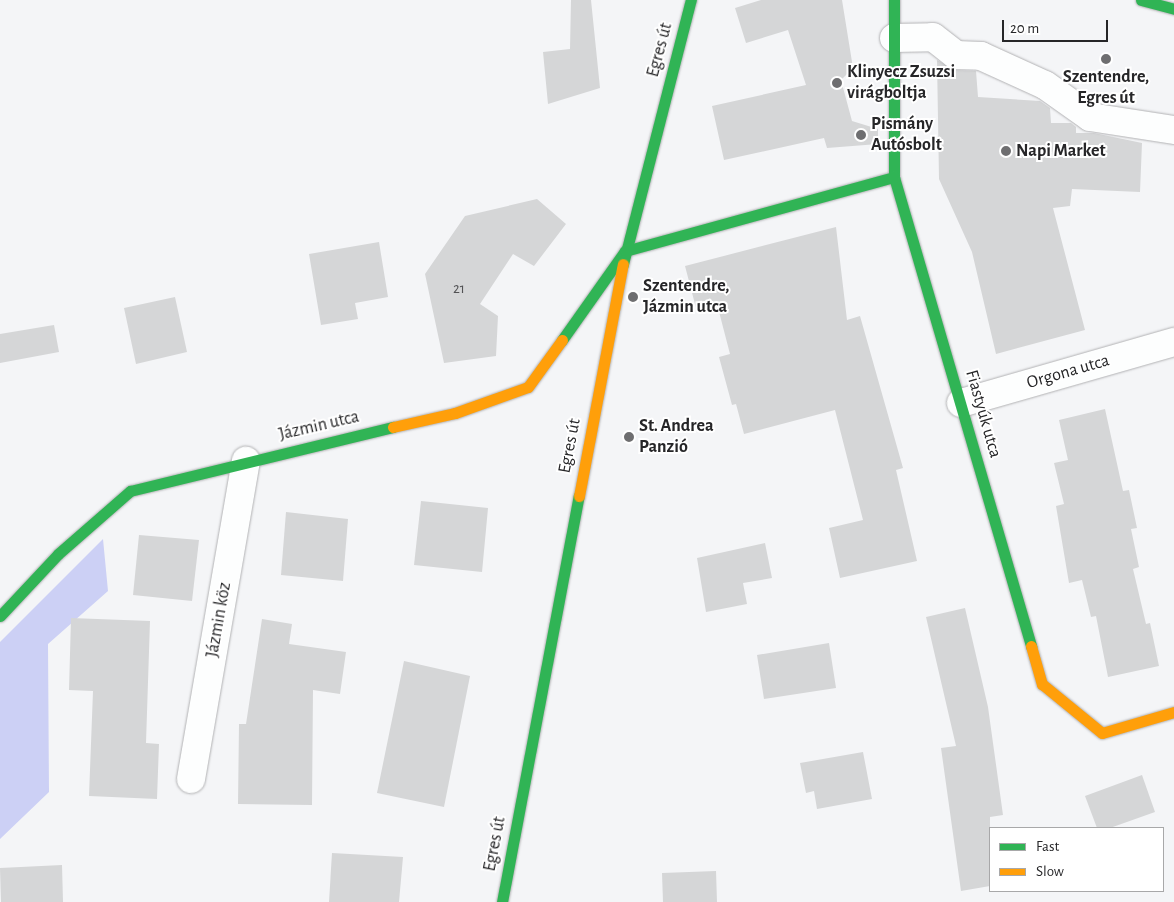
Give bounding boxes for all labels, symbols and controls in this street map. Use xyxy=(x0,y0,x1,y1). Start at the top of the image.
scale bar xyxy=(1004,10,1110,42)
street label: Egres út xyxy=(642,20,678,80)
text: 20 m xyxy=(1010,21,1039,36)
marker: Szentendre, Egres út xyxy=(1100,53,1112,65)
place label: Klinyecz Zsuzsi virágboltja xyxy=(847,62,955,104)
place label: Szentendre, Egres út xyxy=(1063,67,1149,110)
marker: Klinyecz Zsuzsi virágboltja xyxy=(831,77,843,89)
place label: Pismány Autósbolt xyxy=(871,114,942,156)
marker: Pismány Autósbolt xyxy=(855,129,867,141)
place label: Napi Market xyxy=(1016,140,1106,162)
marker: Napi Market xyxy=(1000,145,1012,157)
place label: Szentendre, Jázmin utca xyxy=(643,276,729,318)
house number: 21 xyxy=(453,280,465,298)
marker: Szentendre, Jázmin utca xyxy=(627,291,639,303)
street label: Orgona utca xyxy=(1024,350,1112,394)
street label: Fiastyúk utca xyxy=(960,367,1006,461)
street label: Jázmin utca xyxy=(277,406,361,446)
place label: St. Andrea Panzió xyxy=(639,416,714,458)
street label: Egres út xyxy=(554,417,586,475)
marker: St. Andrea Panzió xyxy=(623,431,635,443)
street label: Jázmin köz xyxy=(202,581,236,659)
street label: Egres út xyxy=(479,815,511,873)
legend xyxy=(989,827,1164,892)
text: Fast xyxy=(1036,839,1059,854)
text: Slow xyxy=(1036,864,1064,879)

